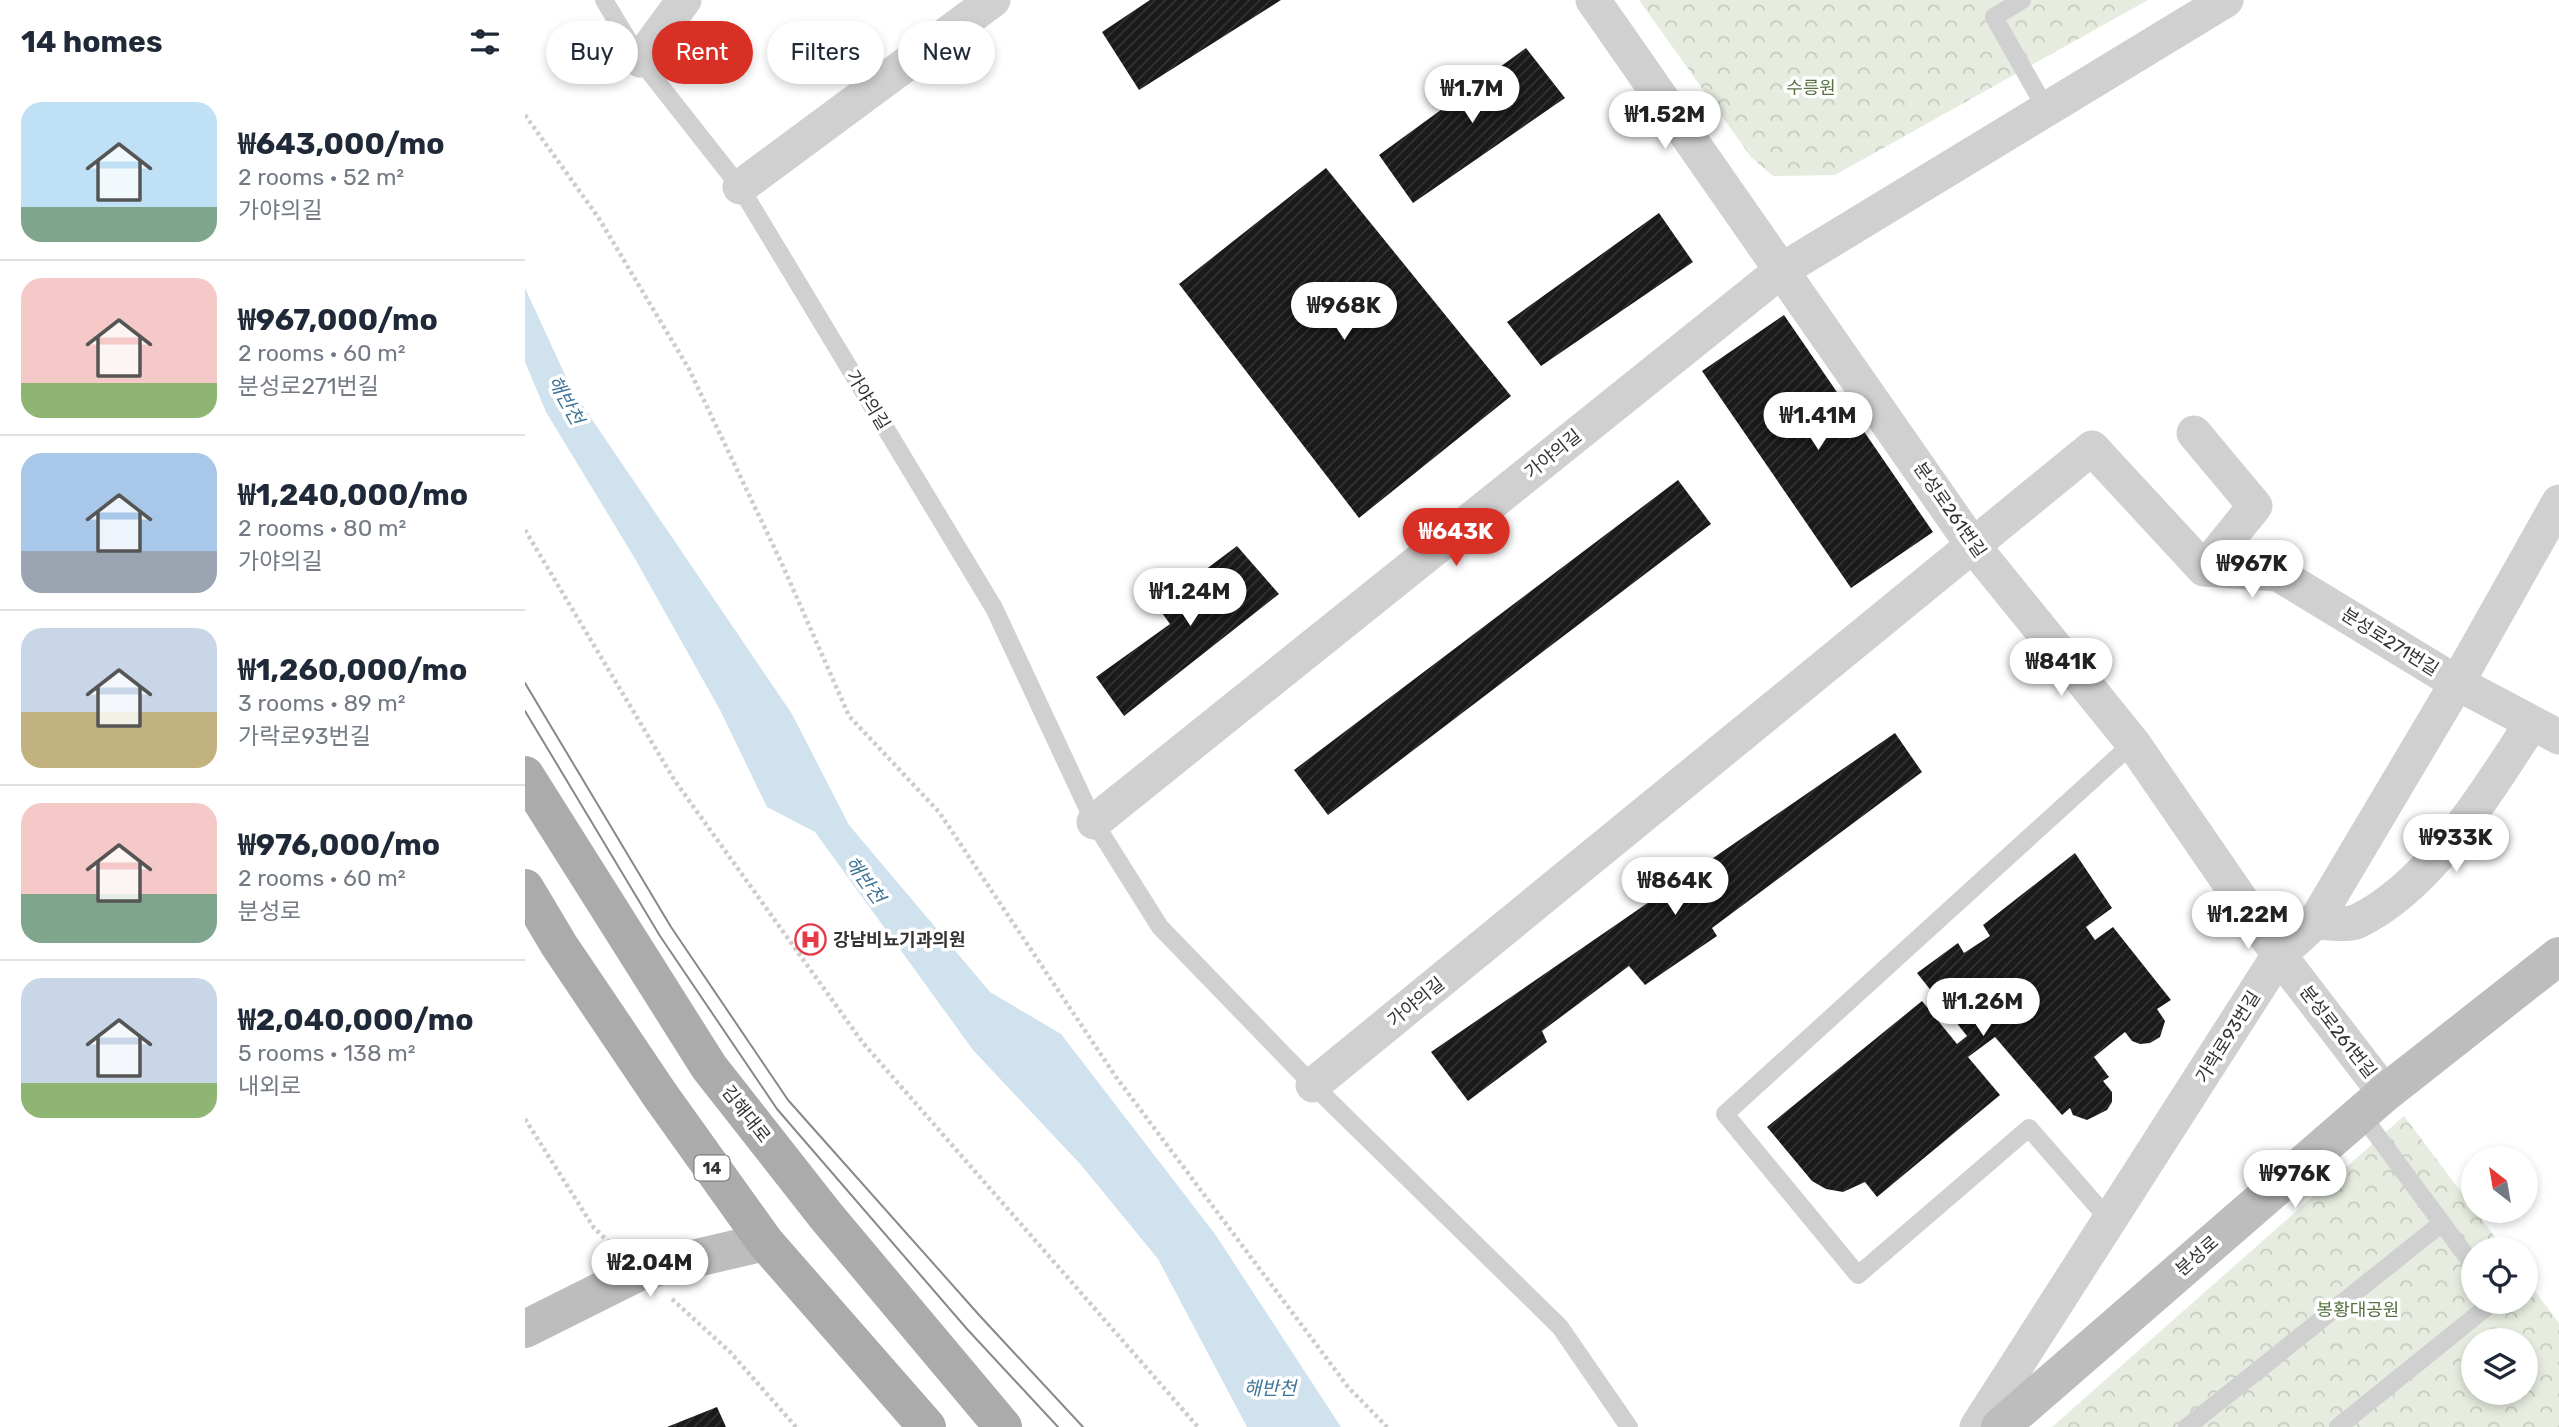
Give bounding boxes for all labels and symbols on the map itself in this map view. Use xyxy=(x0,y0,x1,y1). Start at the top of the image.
pin: ₩1.7M xyxy=(1423,66,1521,125)
park label: 수릉원 xyxy=(1786,77,1836,99)
pin: ₩1.52M xyxy=(1608,92,1722,151)
pin: ₩968K xyxy=(1295,282,1393,342)
street label: 가야의길 xyxy=(842,366,894,434)
water label: 해반천 xyxy=(543,371,590,430)
pin: ₩1.41M xyxy=(1761,392,1875,452)
street label: 가야의길 xyxy=(1520,425,1586,483)
street label: 분성로261번길 xyxy=(1909,458,1991,562)
pin: ₩643K xyxy=(1407,508,1505,568)
pin: ₩967K xyxy=(2203,540,2301,600)
pin: ₩1.24M xyxy=(1133,568,1247,628)
street label: 분성로271번길 xyxy=(2337,603,2443,681)
pin: ₩841K xyxy=(2012,638,2110,698)
pin: ₩933K xyxy=(2407,814,2505,874)
water label: 해반천 xyxy=(840,852,891,909)
pin: ₩864K xyxy=(1626,858,1724,917)
pin: ₩1.22M xyxy=(2191,892,2305,951)
hospital icon: 강남비뇨기과의원 xyxy=(793,923,827,957)
place label: 강남비뇨기과의원 xyxy=(833,929,965,951)
street label: 가야의길 xyxy=(1383,973,1449,1031)
pin: ₩1.26M xyxy=(1926,978,2040,1038)
street label: 분성로261번길 xyxy=(2295,981,2381,1083)
street label: 가락로93번길 xyxy=(2191,987,2265,1087)
street label: 김해대로 xyxy=(717,1081,775,1147)
north arrow xyxy=(2461,1146,2537,1223)
pin: ₩976K xyxy=(2246,1150,2344,1210)
road number: 14 xyxy=(695,1156,729,1180)
street label: 분성로 xyxy=(2171,1231,2223,1281)
pin: ₩2.04M xyxy=(593,1240,707,1299)
park label: 봉황대공원 xyxy=(2317,1299,2399,1321)
water label: 해반천 xyxy=(1244,1377,1298,1400)

